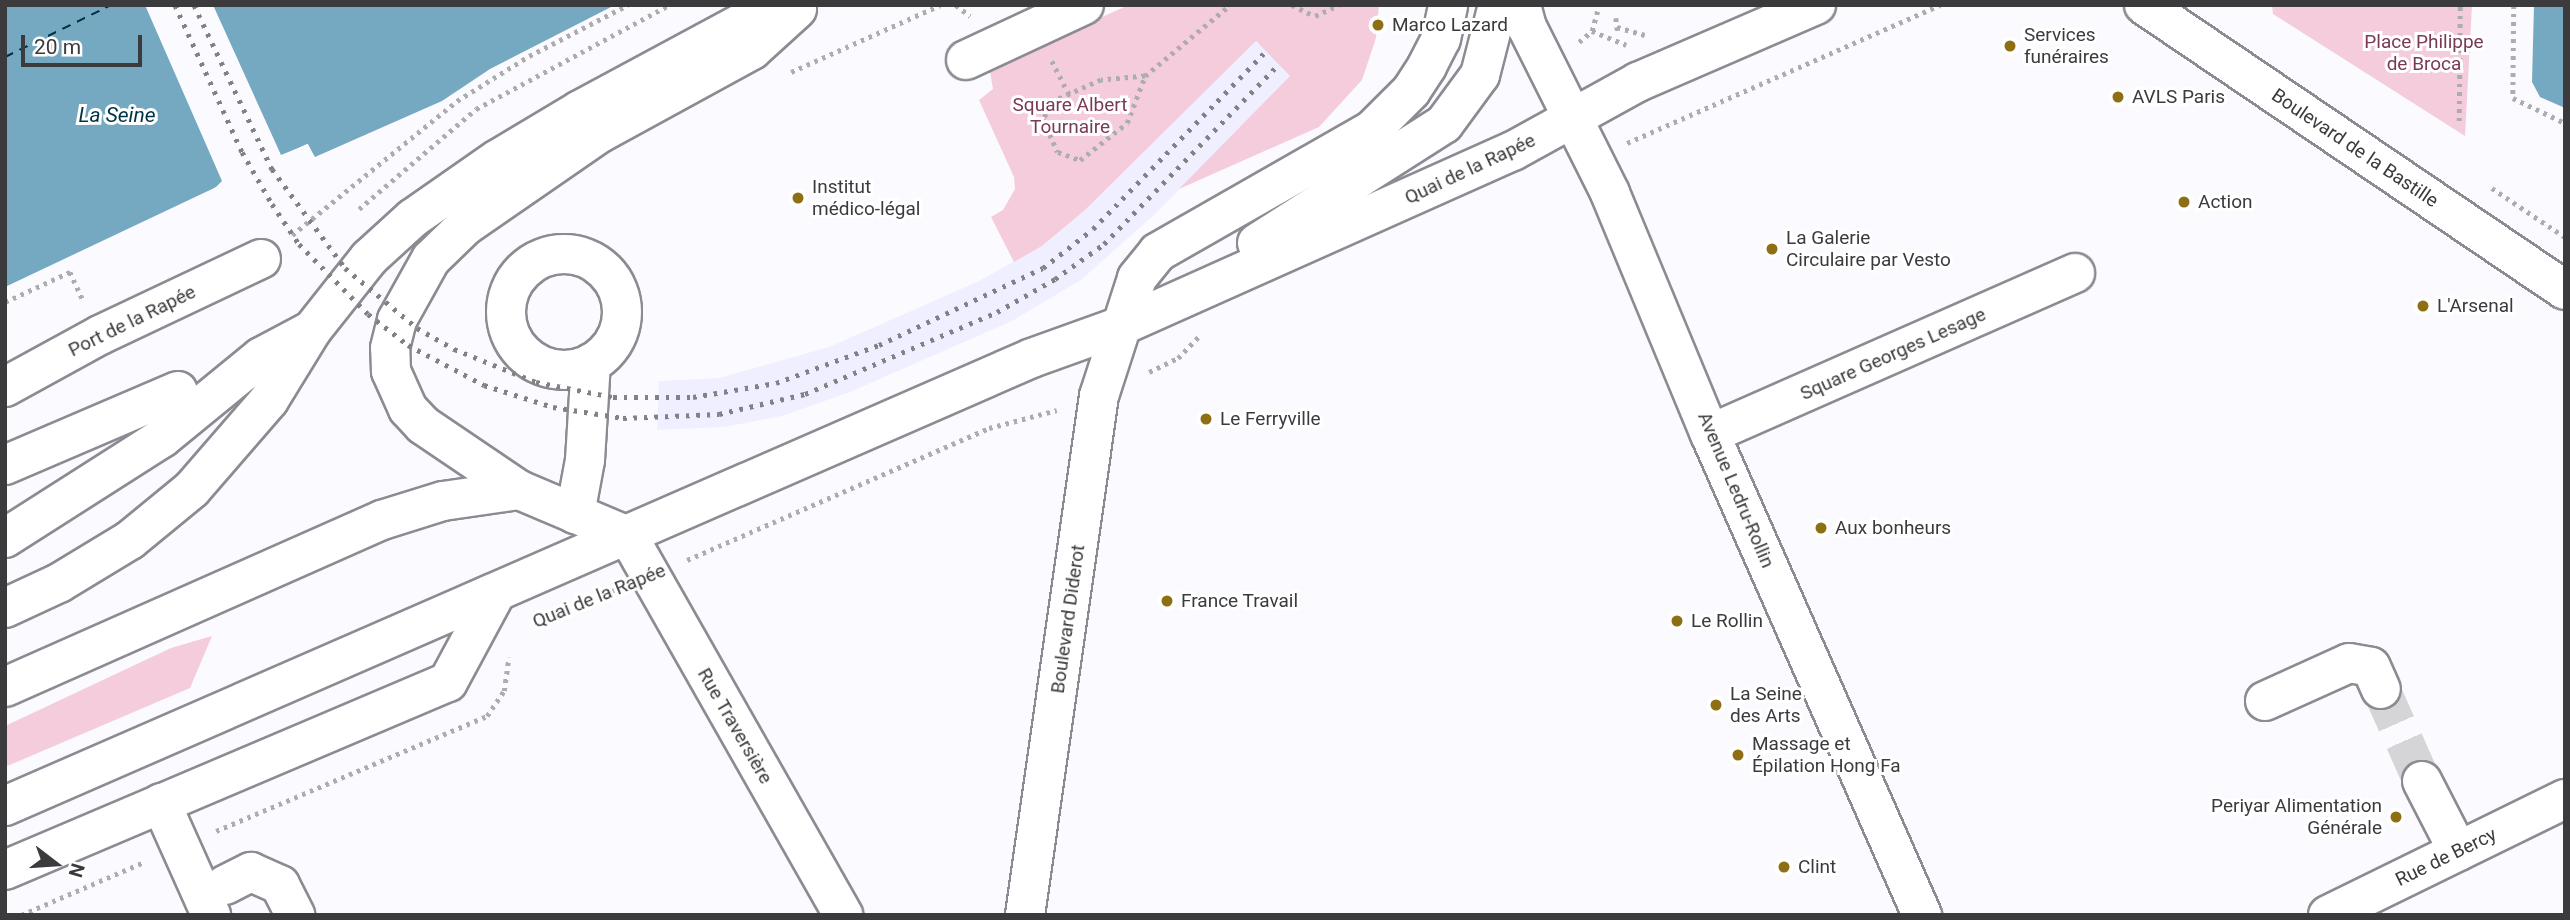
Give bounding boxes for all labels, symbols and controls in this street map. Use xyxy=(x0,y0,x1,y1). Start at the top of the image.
place label: Marco Lazard xyxy=(1392,14,1508,36)
marker: Marco Lazard xyxy=(1370,17,1386,33)
scale bar xyxy=(24,21,145,65)
place label: Services funéraires xyxy=(2024,24,2109,68)
park label: Place Philippe de Broca xyxy=(2364,31,2484,75)
text: 20 m xyxy=(34,35,81,59)
marker: Services funéraires xyxy=(2002,38,2018,54)
street label: Boulevard de la Bastille xyxy=(2267,84,2443,212)
place label: AVLS Paris xyxy=(2132,86,2225,108)
marker: AVLS Paris xyxy=(2110,89,2126,105)
park label: Square Albert Tournaire xyxy=(1013,94,1127,138)
water label: La Seine xyxy=(78,102,156,128)
street label: Quai de la Rapée xyxy=(1401,129,1539,209)
place label: Institut médico-légal xyxy=(812,176,920,220)
marker: Institut médico-légal xyxy=(790,190,806,206)
place label: Action xyxy=(2198,191,2253,213)
marker: Action xyxy=(2176,194,2192,210)
place label: La Galerie Circulaire par Vesto xyxy=(1786,227,1951,271)
marker: La Galerie Circulaire par Vesto xyxy=(1764,241,1780,257)
street label: Port de la Rapée xyxy=(65,280,199,362)
place label: L'Arsenal xyxy=(2437,295,2514,317)
marker: L'Arsenal xyxy=(2415,298,2431,314)
street label: Square Georges Lesage xyxy=(1797,303,1989,405)
place label: Le Ferryville xyxy=(1220,408,1321,430)
street label: Avenue Ledru-Rollin xyxy=(1693,409,1779,571)
marker: Le Ferryville xyxy=(1198,411,1214,427)
place label: Aux bonheurs xyxy=(1835,517,1951,539)
marker: Aux bonheurs xyxy=(1813,520,1829,536)
street label: Boulevard Diderot xyxy=(1046,543,1090,695)
street label: Quai de la Rapée xyxy=(529,559,669,633)
place label: France Travail xyxy=(1181,590,1298,612)
marker: France Travail xyxy=(1159,593,1175,609)
place label: Le Rollin xyxy=(1691,610,1763,632)
marker: Le Rollin xyxy=(1669,613,1685,629)
street label: Rue Traversière xyxy=(693,664,777,788)
place label: La Seine des Arts xyxy=(1730,683,1802,727)
marker: La Seine des Arts xyxy=(1708,697,1724,713)
place label: Massage et Épilation Hong Fa xyxy=(1752,733,1901,777)
marker: Massage et Épilation Hong Fa xyxy=(1730,747,1746,763)
place label: Periyar Alimentation Générale xyxy=(2211,795,2382,839)
marker: Periyar Alimentation Générale xyxy=(2388,809,2404,825)
street label: Rue de Bercy xyxy=(2392,823,2500,891)
north arrow xyxy=(21,829,91,899)
place label: Clint xyxy=(1798,856,1836,878)
marker: Clint xyxy=(1776,859,1792,875)
text: N xyxy=(64,861,90,880)

